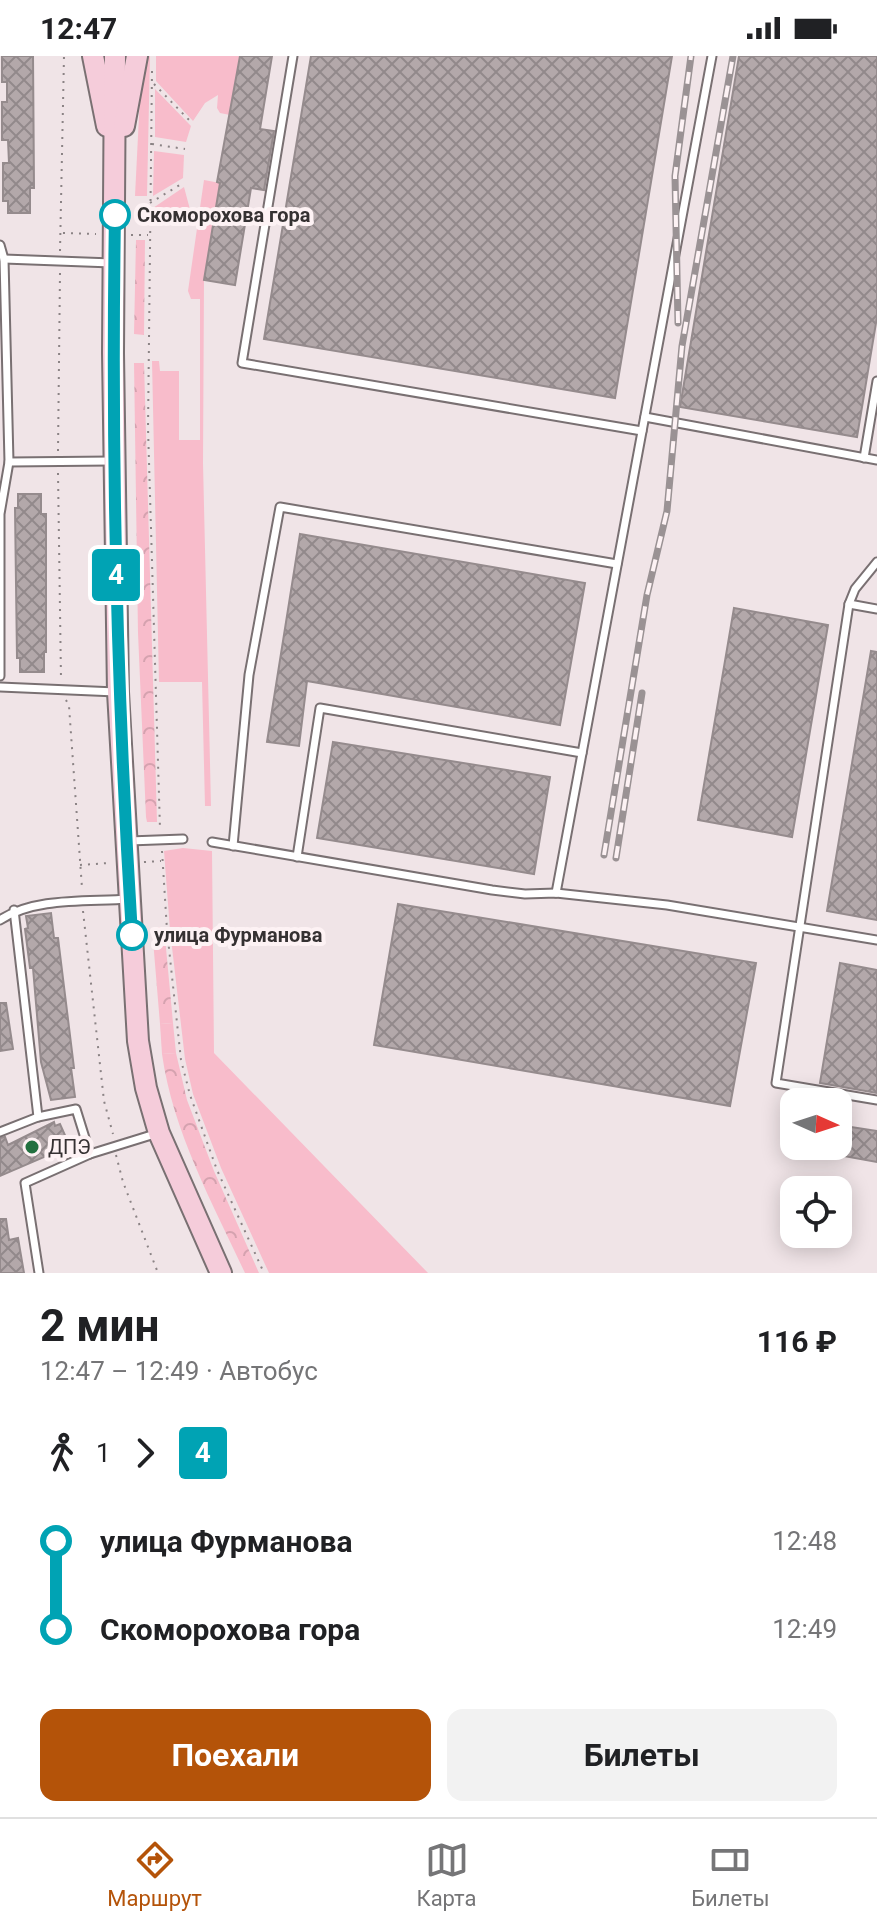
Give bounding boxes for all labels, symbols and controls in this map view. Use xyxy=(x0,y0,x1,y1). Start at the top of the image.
text: 12:47 xyxy=(40,11,117,46)
marker: Скоморохова гора xyxy=(100,200,130,230)
place label: Скоморохова гора xyxy=(137,203,311,227)
line badge: 4 xyxy=(90,549,142,601)
text: 4 xyxy=(108,558,124,591)
marker: улица Фурманова xyxy=(117,920,147,950)
place label: улица Фурманова xyxy=(154,923,323,947)
north arrow xyxy=(780,1088,852,1160)
map controls xyxy=(780,1088,852,1248)
place label: ДПЭ xyxy=(48,1135,91,1159)
marker: ДПЭ xyxy=(23,1138,41,1156)
button: locate xyxy=(780,1176,852,1248)
text: 2 мин xyxy=(40,1300,159,1352)
text: 116 ₽ xyxy=(757,1324,837,1359)
text: 12:47 – 12:49 · Автобус xyxy=(40,1356,318,1386)
icon: walk xyxy=(40,1431,84,1475)
icon: forward xyxy=(123,1431,167,1475)
text: 4 xyxy=(195,1436,211,1469)
text: 1 xyxy=(96,1438,111,1468)
text: улица Фурманова xyxy=(100,1524,353,1559)
text: 12:48 xyxy=(772,1526,837,1556)
text: Скоморохова гора xyxy=(100,1612,360,1647)
text: 12:49 xyxy=(772,1614,837,1644)
button: Поехали xyxy=(40,1709,431,1801)
button: Билеты xyxy=(447,1709,837,1801)
tab: Маршрут xyxy=(107,1838,202,1911)
tab: Карта xyxy=(417,1838,477,1911)
tab: Билеты xyxy=(691,1838,770,1911)

